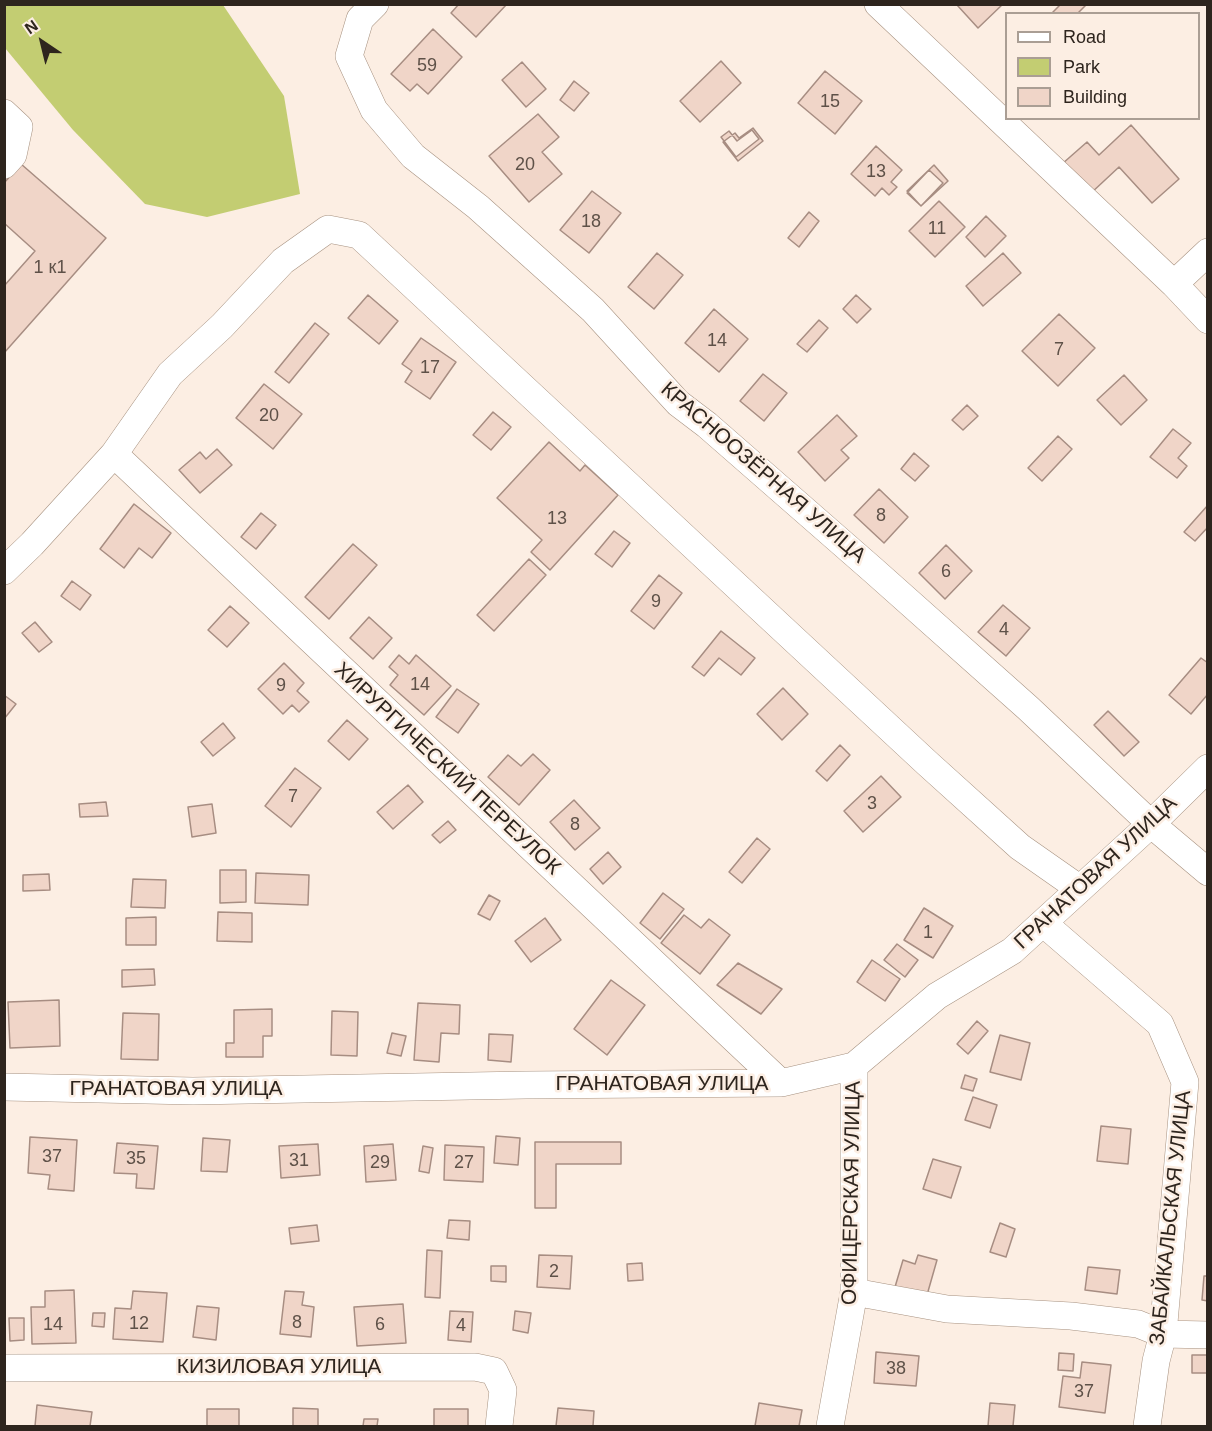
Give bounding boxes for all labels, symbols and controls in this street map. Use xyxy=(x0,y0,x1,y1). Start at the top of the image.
north arrow xyxy=(12,12,72,72)
legend xyxy=(1005,12,1200,120)
text: N xyxy=(22,17,41,37)
text: Road xyxy=(1063,27,1106,47)
house number: 59 xyxy=(417,55,437,77)
text: Park xyxy=(1063,57,1100,77)
text: Building xyxy=(1063,87,1127,107)
house number: 15 xyxy=(820,91,840,113)
house number: 20 xyxy=(515,154,535,176)
house number: 13 xyxy=(866,161,886,183)
house number: 18 xyxy=(581,211,601,233)
house number: 11 xyxy=(928,218,946,240)
house number: 1 к1 xyxy=(34,257,66,279)
house number: 14 xyxy=(707,330,727,352)
house number: 7 xyxy=(1054,339,1064,361)
house number: 17 xyxy=(420,357,440,379)
street label: КРАСНООЗЁРНАЯ УЛИЦА xyxy=(655,377,871,569)
house number: 20 xyxy=(259,405,279,427)
house number: 8 xyxy=(876,505,886,527)
house number: 13 xyxy=(547,508,567,530)
house number: 6 xyxy=(941,561,951,583)
house number: 9 xyxy=(651,591,661,613)
house number: 4 xyxy=(999,619,1009,641)
street label: ХИРУРГИЧЕСКИЙ ПЕРЕУЛОК xyxy=(329,657,565,881)
house number: 14 xyxy=(410,674,430,696)
house number: 9 xyxy=(276,675,286,697)
house number: 7 xyxy=(288,786,298,808)
street label: ГРАНАТОВАЯ УЛИЦА xyxy=(1009,791,1183,955)
house number: 3 xyxy=(867,793,877,815)
house number: 8 xyxy=(570,814,580,836)
house number: 1 xyxy=(923,922,933,944)
street label: ГРАНАТОВАЯ УЛИЦА xyxy=(555,1071,769,1097)
street label: ГРАНАТОВАЯ УЛИЦА xyxy=(69,1076,283,1102)
street label: ОФИЦЕРСКАЯ УЛИЦА xyxy=(837,1081,867,1305)
street label: ЗАБАЙКАЛЬСКАЯ УЛИЦА xyxy=(1145,1089,1197,1347)
house number: 37 xyxy=(42,1146,62,1168)
house number: 35 xyxy=(126,1148,146,1170)
house number: 31 xyxy=(289,1150,309,1172)
house number: 29 xyxy=(370,1152,390,1174)
house number: 27 xyxy=(454,1152,474,1174)
house number: 2 xyxy=(549,1261,559,1283)
house number: 8 xyxy=(292,1312,302,1334)
house number: 12 xyxy=(129,1313,149,1335)
house number: 14 xyxy=(43,1314,63,1336)
house number: 6 xyxy=(375,1314,385,1336)
house number: 4 xyxy=(456,1315,466,1337)
street label: КИЗИЛОВАЯ УЛИЦА xyxy=(177,1354,381,1380)
house number: 38 xyxy=(886,1358,906,1380)
house number: 37 xyxy=(1074,1381,1094,1403)

